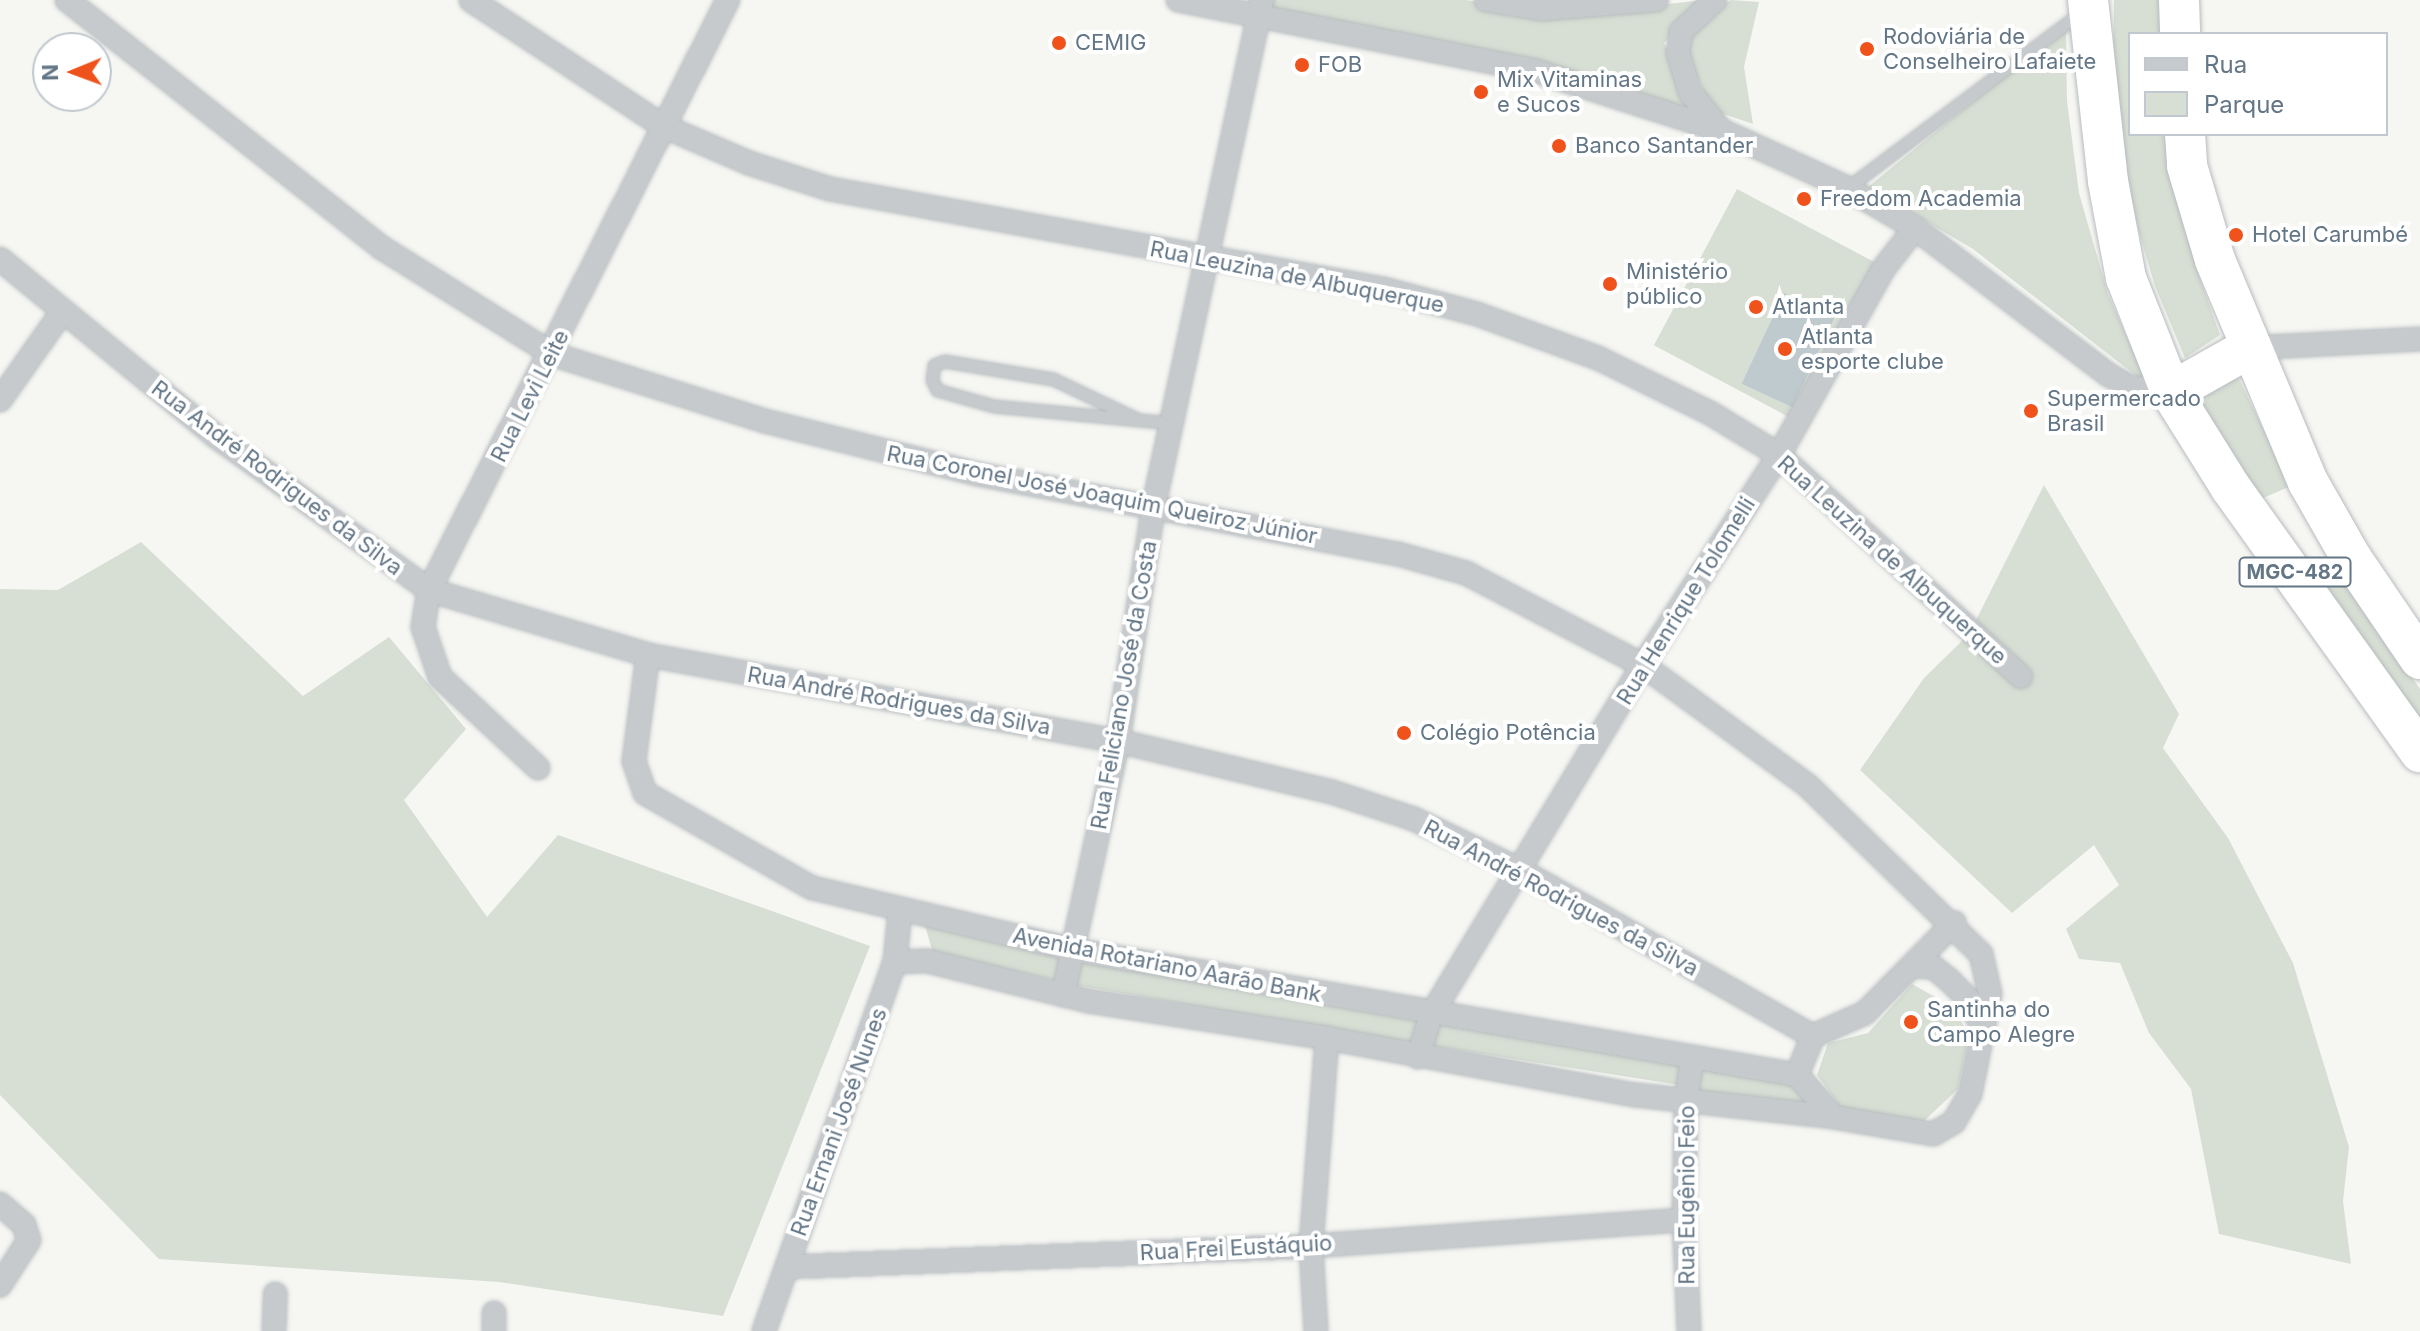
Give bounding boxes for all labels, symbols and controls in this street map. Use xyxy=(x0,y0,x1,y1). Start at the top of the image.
place label: Rodoviária de Conselheiro Lafaiete xyxy=(1883,23,2096,74)
place label: CEMIG xyxy=(1075,30,1146,56)
north arrow xyxy=(32,32,112,112)
legend xyxy=(2128,32,2388,136)
marker: CEMIG xyxy=(1050,34,1068,52)
marker: Rodoviária de Conselheiro Lafaiete xyxy=(1858,40,1876,58)
text: Rua xyxy=(2204,50,2247,79)
place label: FOB xyxy=(1318,52,1362,78)
marker: FOB xyxy=(1293,56,1311,74)
text: N xyxy=(37,64,63,81)
place label: Mix Vitaminas e Sucos xyxy=(1497,66,1642,118)
marker: Mix Vitaminas e Sucos xyxy=(1472,83,1490,101)
text: Parque xyxy=(2204,90,2284,119)
place label: Banco Santander xyxy=(1575,133,1753,159)
marker: Banco Santander xyxy=(1550,137,1568,155)
place label: Freedom Academia xyxy=(1820,186,2022,212)
marker: Freedom Academia xyxy=(1795,190,1813,208)
place label: Hotel Carumbé xyxy=(2252,222,2408,248)
marker: Hotel Carumbé xyxy=(2227,226,2245,244)
street label: Rua Leuzina de Albuquerque xyxy=(1148,236,1446,318)
place label: Ministério público xyxy=(1626,258,1728,310)
marker: Ministério público xyxy=(1601,275,1619,293)
place label: Atlanta xyxy=(1772,294,1844,320)
marker: Atlanta xyxy=(1747,298,1765,316)
place label: Atlanta esporte clube xyxy=(1801,323,1944,374)
street label: Rua Levi Leite xyxy=(485,325,575,467)
marker: Atlanta esporte clube xyxy=(1776,340,1794,358)
street label: Rua André Rodrigues da Silva xyxy=(146,375,408,581)
place label: Supermercado Brasil xyxy=(2047,385,2201,436)
marker: Supermercado Brasil xyxy=(2022,402,2040,420)
street label: Rua Coronel José Joaquim Queiroz Júnior xyxy=(885,440,1319,550)
street label: Rua Leuzina de Albuquerque xyxy=(1772,450,2012,670)
street label: Rua Henrique Tolomelli xyxy=(1611,492,1761,710)
street label: Rua Feliciano José da Costa xyxy=(1086,539,1162,831)
road number: MGC-482 xyxy=(2237,556,2353,588)
street label: Rua André Rodrigues da Silva xyxy=(745,661,1053,741)
place label: Colégio Potência xyxy=(1420,720,1596,746)
marker: Colégio Potência xyxy=(1395,724,1413,742)
street label: Rua André Rodrigues da Silva xyxy=(1419,814,1703,982)
street label: Avenida Rotariano Aarão Bank xyxy=(1011,922,1323,1008)
place label: Santinha do Campo Alegre xyxy=(1927,996,2075,1048)
street label: Rua Ernani José Nunes xyxy=(785,1004,893,1240)
marker: Santinha do Campo Alegre xyxy=(1902,1013,1920,1031)
street label: Rua Eugênio Feio xyxy=(1674,1105,1700,1285)
street label: Rua Frei Eustáquio xyxy=(1139,1230,1333,1266)

